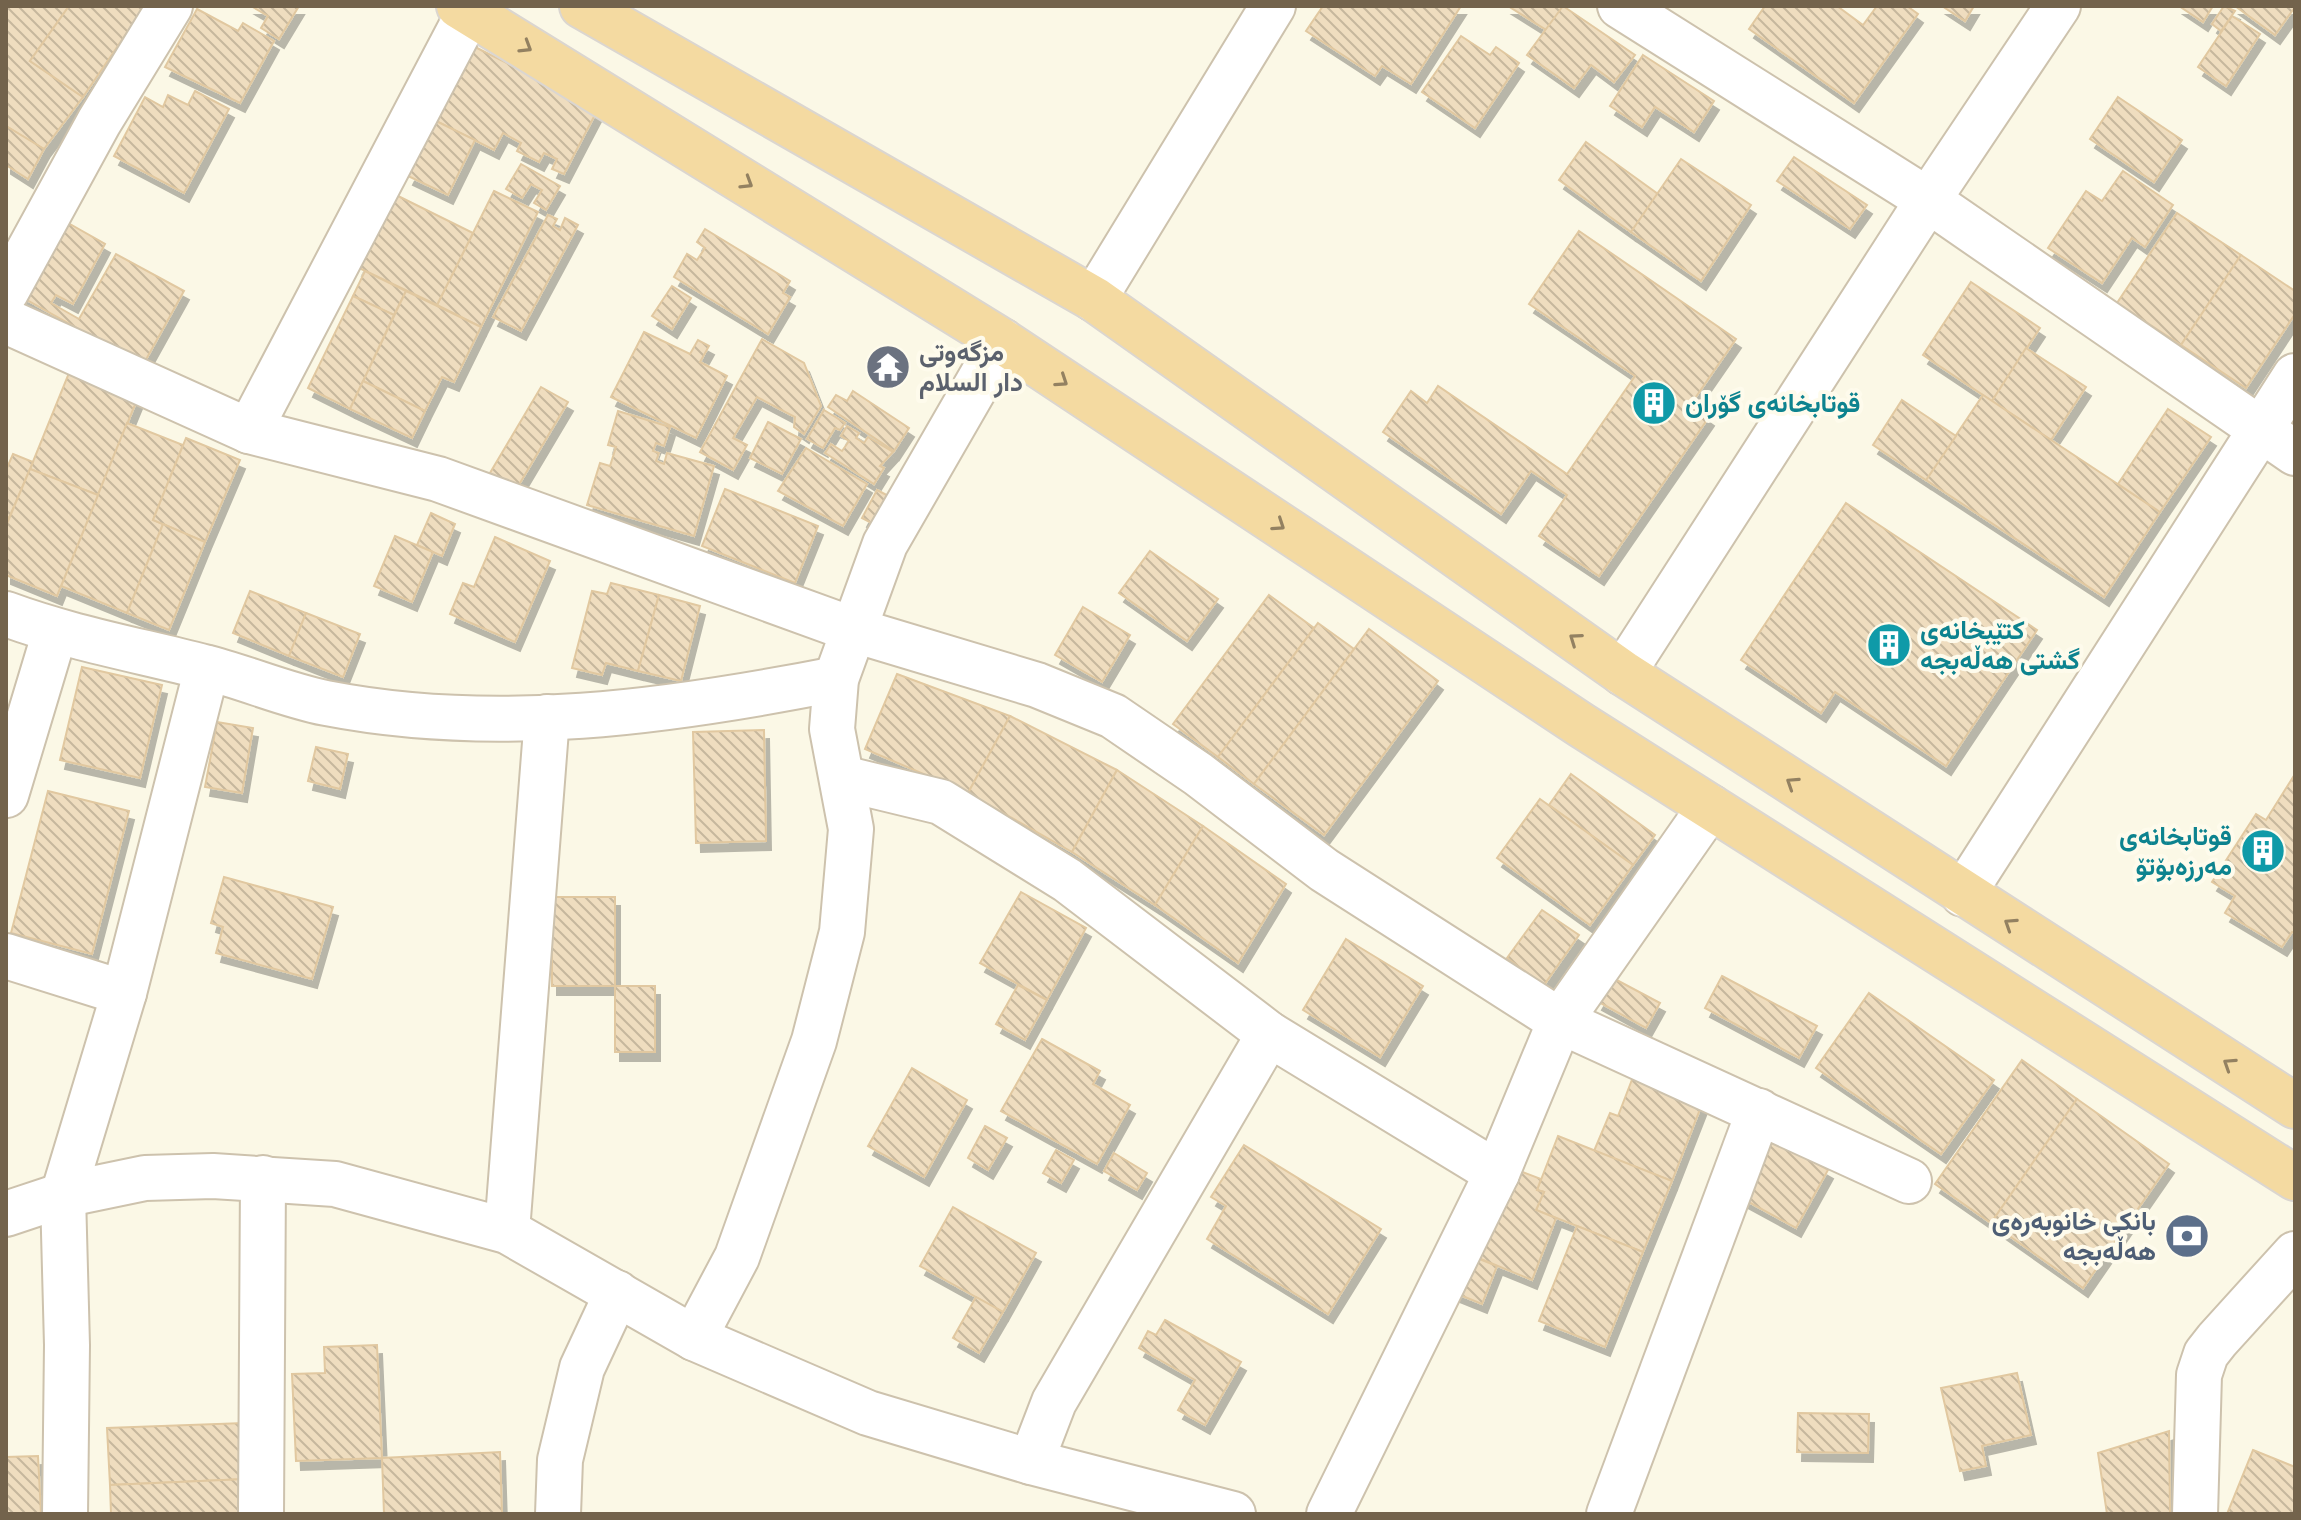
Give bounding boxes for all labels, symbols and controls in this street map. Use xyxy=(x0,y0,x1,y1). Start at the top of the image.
one-way arrow xyxy=(517,37,532,53)
one-way arrow xyxy=(738,174,753,189)
place label: مزگەوتی دار السلام xyxy=(919,338,1023,401)
temple icon: مزگەوتی دار السلام xyxy=(864,343,912,391)
one-way arrow xyxy=(1054,371,1068,386)
building icon: قوتابخانەی گۆران xyxy=(1630,379,1678,427)
place label: قوتابخانەی گۆران xyxy=(1685,389,1860,422)
one-way arrow xyxy=(1270,515,1284,530)
place label: کتێبخانەی گشتی هەڵەبجە xyxy=(1920,616,2080,679)
building icon: کتێبخانەی گشتی هەڵەبجە xyxy=(1865,621,1913,669)
one-way arrow xyxy=(1569,634,1584,649)
one-way arrow xyxy=(1786,778,1800,793)
place label: قوتابخانەی مەرزەبۆتۆ xyxy=(2119,822,2232,885)
building icon: قوتابخانەی مەرزەبۆتۆ xyxy=(2239,827,2287,875)
one-way arrow xyxy=(2004,919,2019,934)
one-way arrow xyxy=(2223,1058,2238,1073)
place label: بانکی خانوبەرەی هەڵەبجە xyxy=(1992,1207,2156,1270)
bank icon: بانکی خانوبەرەی هەڵەبجە xyxy=(2163,1212,2211,1260)

